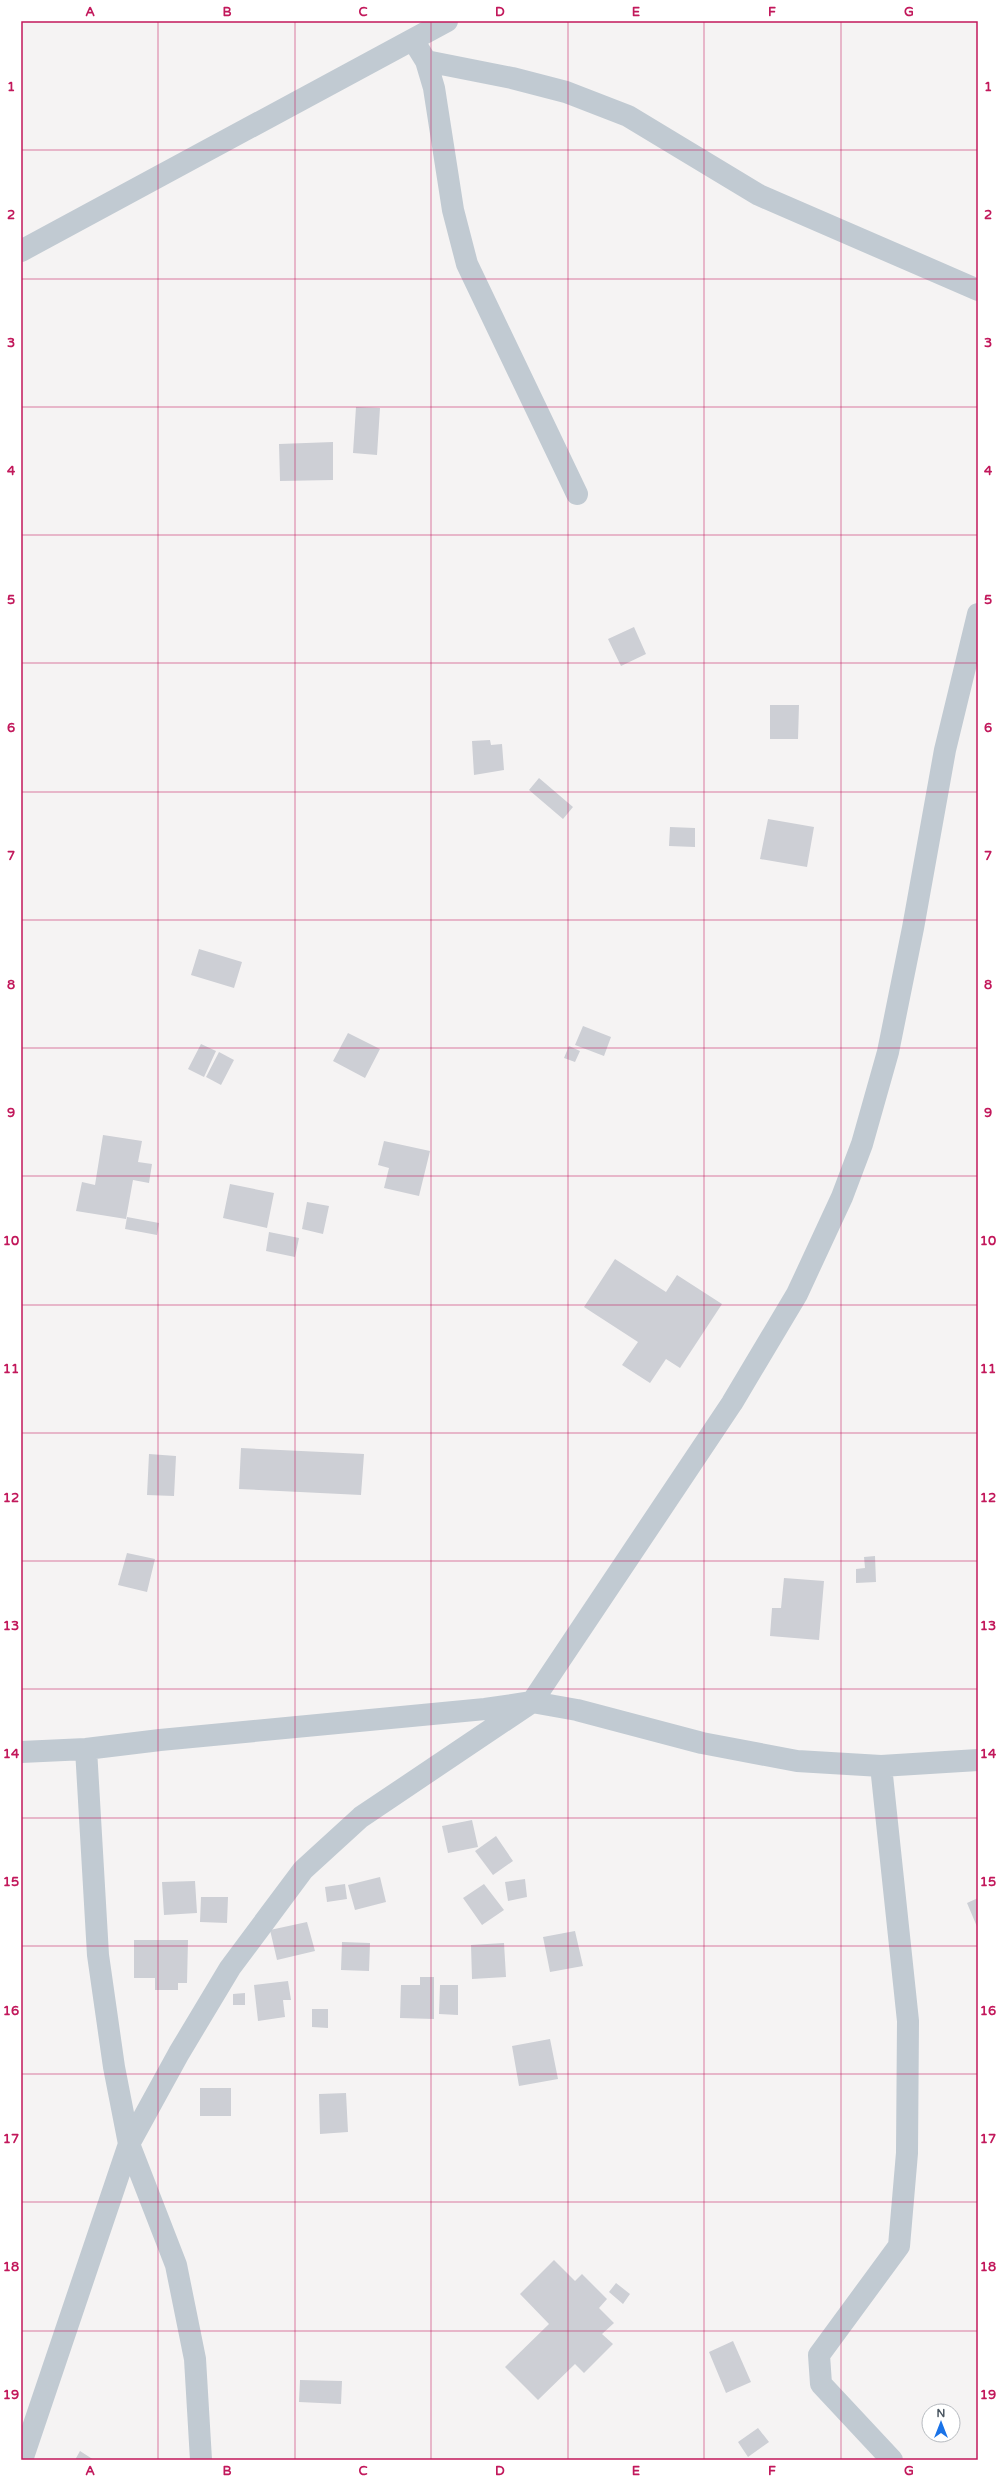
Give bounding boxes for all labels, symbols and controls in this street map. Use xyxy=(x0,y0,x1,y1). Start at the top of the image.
text: A xyxy=(85,4,95,20)
text: B xyxy=(222,4,232,20)
text: C xyxy=(358,4,368,20)
text: D xyxy=(495,4,505,20)
text: E xyxy=(632,4,640,20)
text: F xyxy=(768,4,776,20)
text: G xyxy=(904,4,914,20)
text: 1 xyxy=(7,79,15,95)
text: 1 xyxy=(984,79,992,95)
text: 2 xyxy=(7,207,15,223)
text: 2 xyxy=(984,207,992,223)
text: 3 xyxy=(7,335,15,351)
text: 3 xyxy=(984,335,992,351)
text: 4 xyxy=(7,463,16,479)
text: 4 xyxy=(984,463,993,479)
text: 5 xyxy=(7,592,15,608)
text: 5 xyxy=(984,592,992,608)
text: 6 xyxy=(7,720,15,736)
text: 6 xyxy=(984,720,992,736)
text: 7 xyxy=(7,848,15,864)
text: 7 xyxy=(984,848,992,864)
text: 8 xyxy=(7,977,15,993)
text: 8 xyxy=(984,977,992,993)
text: 9 xyxy=(7,1105,15,1121)
text: 9 xyxy=(984,1105,992,1121)
text: 10 xyxy=(3,1233,19,1249)
text: 10 xyxy=(980,1233,996,1249)
text: 11 xyxy=(3,1361,19,1377)
text: 11 xyxy=(980,1361,996,1377)
text: 12 xyxy=(3,1490,19,1506)
text: 12 xyxy=(980,1490,996,1506)
text: 13 xyxy=(3,1618,19,1634)
text: 13 xyxy=(980,1618,996,1634)
text: 14 xyxy=(3,1746,20,1762)
text: 14 xyxy=(980,1746,997,1762)
text: 15 xyxy=(3,1874,19,1890)
text: 15 xyxy=(980,1874,996,1890)
text: 16 xyxy=(3,2003,19,2019)
text: 16 xyxy=(980,2003,996,2019)
text: 17 xyxy=(3,2131,19,2147)
text: 17 xyxy=(980,2131,996,2147)
text: 18 xyxy=(3,2259,19,2275)
text: 18 xyxy=(980,2259,996,2275)
text: 19 xyxy=(3,2387,19,2403)
text: 19 xyxy=(980,2387,996,2403)
north arrow xyxy=(921,2403,961,2443)
text: N xyxy=(937,2407,945,2420)
text: A xyxy=(85,2463,95,2479)
text: B xyxy=(222,2463,232,2479)
text: C xyxy=(358,2463,368,2479)
text: D xyxy=(495,2463,505,2479)
text: E xyxy=(632,2463,640,2479)
text: F xyxy=(768,2463,776,2479)
text: G xyxy=(904,2463,914,2479)

